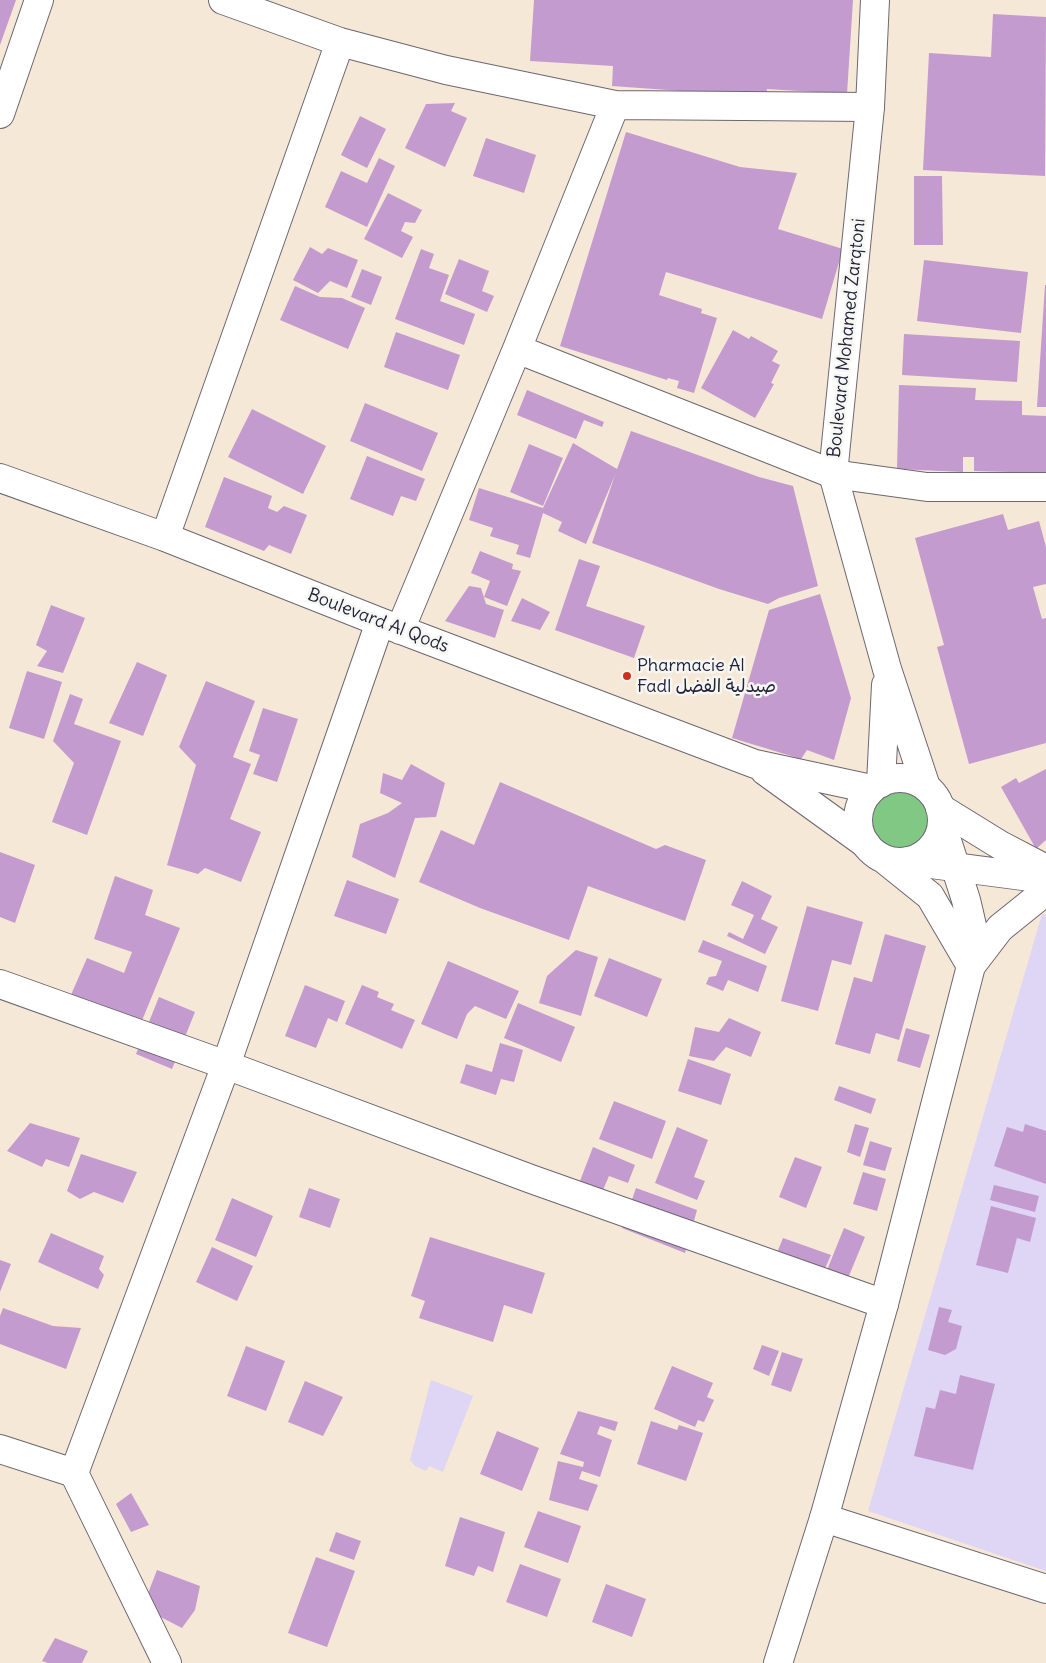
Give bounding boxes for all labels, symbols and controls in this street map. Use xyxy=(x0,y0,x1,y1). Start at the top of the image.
street label: Boulevard Mohamed Zarqtoni xyxy=(824,217,870,459)
street label: Boulevard Al Qods xyxy=(304,584,452,658)
place label: Pharmacie Al Fadl صيدلية الفضل xyxy=(637,655,776,698)
marker: Pharmacie Al Fadl صيدلية الفضل xyxy=(621,670,633,682)

